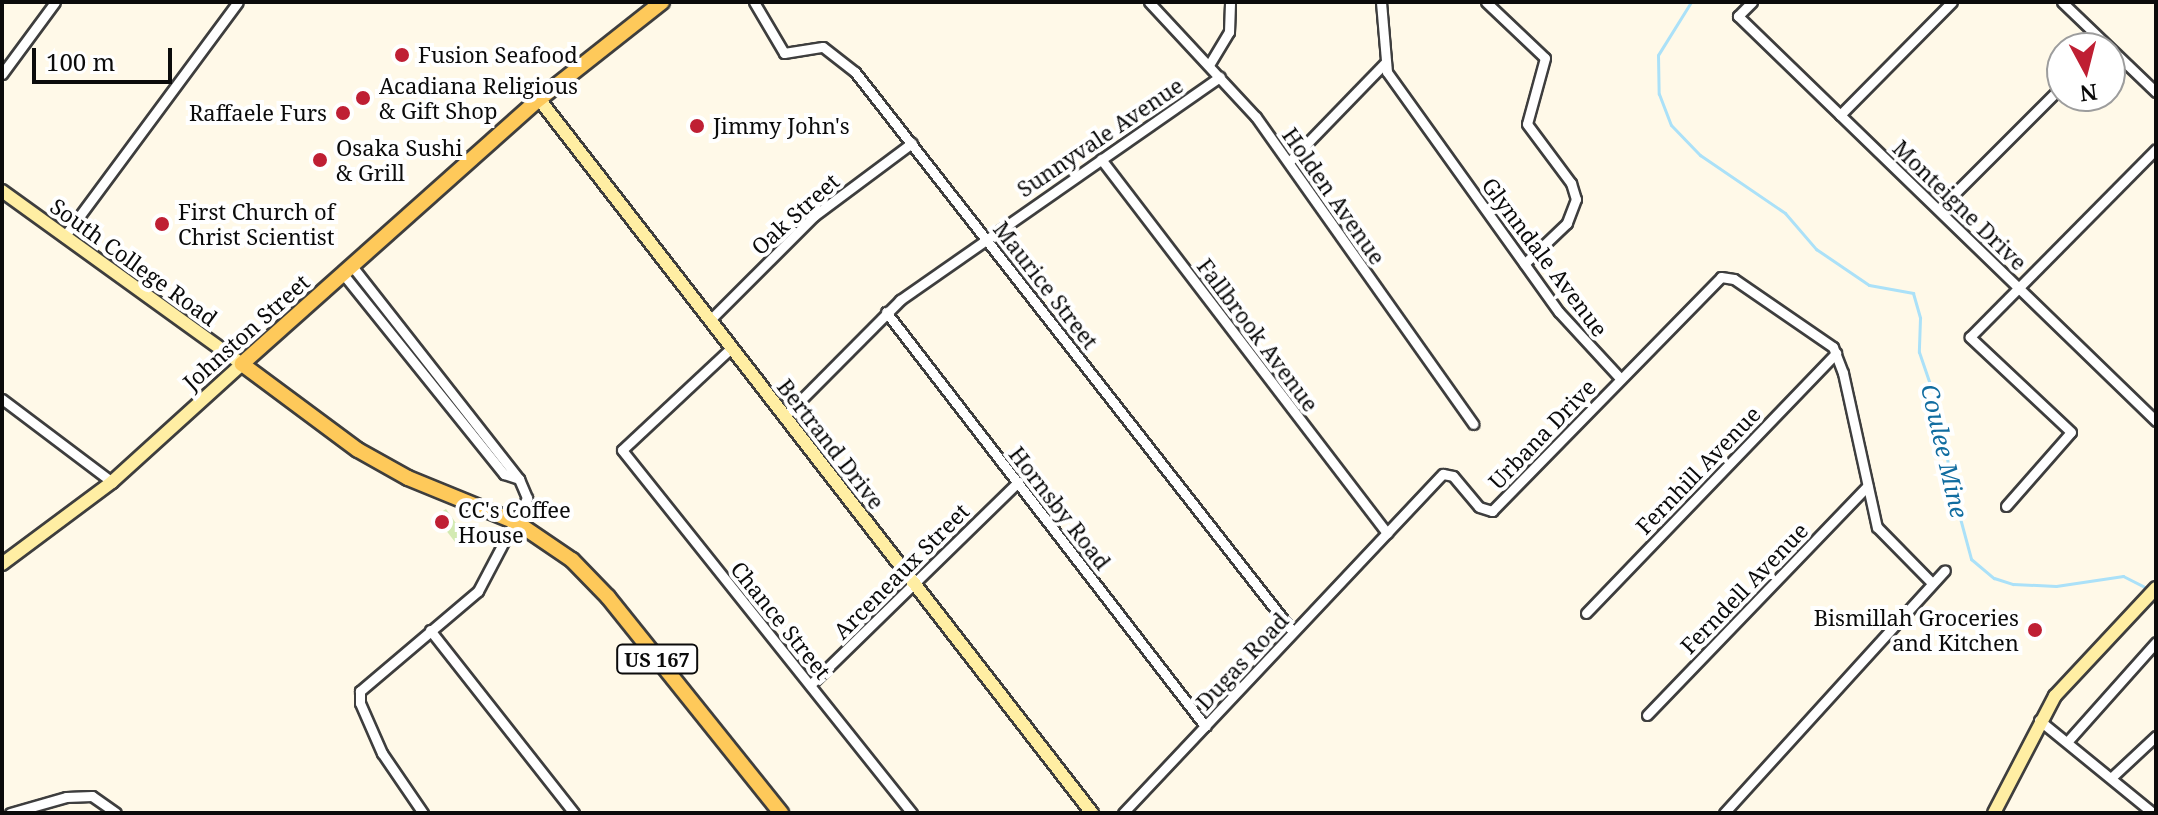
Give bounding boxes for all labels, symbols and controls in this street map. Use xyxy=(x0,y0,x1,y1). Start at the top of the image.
scale bar xyxy=(36,32,176,82)
north arrow xyxy=(2046,32,2126,112)
place label: Fusion Seafood xyxy=(418,42,578,68)
text: 100 m xyxy=(46,45,115,78)
marker: Fusion Seafood xyxy=(393,46,411,64)
place label: Acadiana Religious & Gift Shop xyxy=(379,72,578,124)
street label: Sunnyvale Avenue xyxy=(1012,72,1188,202)
text: N xyxy=(2078,78,2099,110)
marker: Acadiana Religious & Gift Shop xyxy=(354,89,372,107)
place label: Raffaele Furs xyxy=(189,100,327,126)
marker: Raffaele Furs xyxy=(334,104,352,122)
place label: Jimmy John's xyxy=(713,113,850,139)
marker: Jimmy John's xyxy=(688,117,706,135)
street label: Holden Avenue xyxy=(1277,123,1391,269)
place label: Osaka Sushi & Grill xyxy=(336,134,462,186)
street label: Monteigne Drive xyxy=(1888,135,2032,275)
marker: Osaka Sushi & Grill xyxy=(311,151,329,169)
street label: Oak Street xyxy=(746,168,844,260)
street label: Glynndale Avenue xyxy=(1477,172,1613,342)
street label: South College Road xyxy=(45,193,223,331)
place label: First Church of Christ Scientist xyxy=(178,198,335,250)
marker: First Church of Christ Scientist xyxy=(153,215,171,233)
street label: Maurice Street xyxy=(988,216,1104,354)
street label: Fallbrook Avenue xyxy=(1192,253,1324,417)
street label: Johnston Street xyxy=(178,269,314,395)
street label: Bertrand Drive xyxy=(772,374,890,514)
street label: Urbana Drive xyxy=(1483,374,1601,494)
water label: Coulee Mine xyxy=(1916,381,1974,521)
street label: Fernhill Avenue xyxy=(1630,401,1766,539)
street label: Hornsby Road xyxy=(1004,441,1116,575)
place label: CC's Coffee House xyxy=(458,496,571,548)
street label: Arceneaux Street xyxy=(828,498,974,644)
marker: CC's Coffee House xyxy=(433,513,451,531)
street label: Ferndell Avenue xyxy=(1675,517,1813,659)
street label: Chance Street xyxy=(726,556,836,684)
place label: Bismillah Groceries and Kitchen xyxy=(1814,604,2019,656)
street label: Dugas Road xyxy=(1190,607,1294,715)
marker: Bismillah Groceries and Kitchen xyxy=(2026,621,2044,639)
road number: US 167 xyxy=(615,643,699,675)

